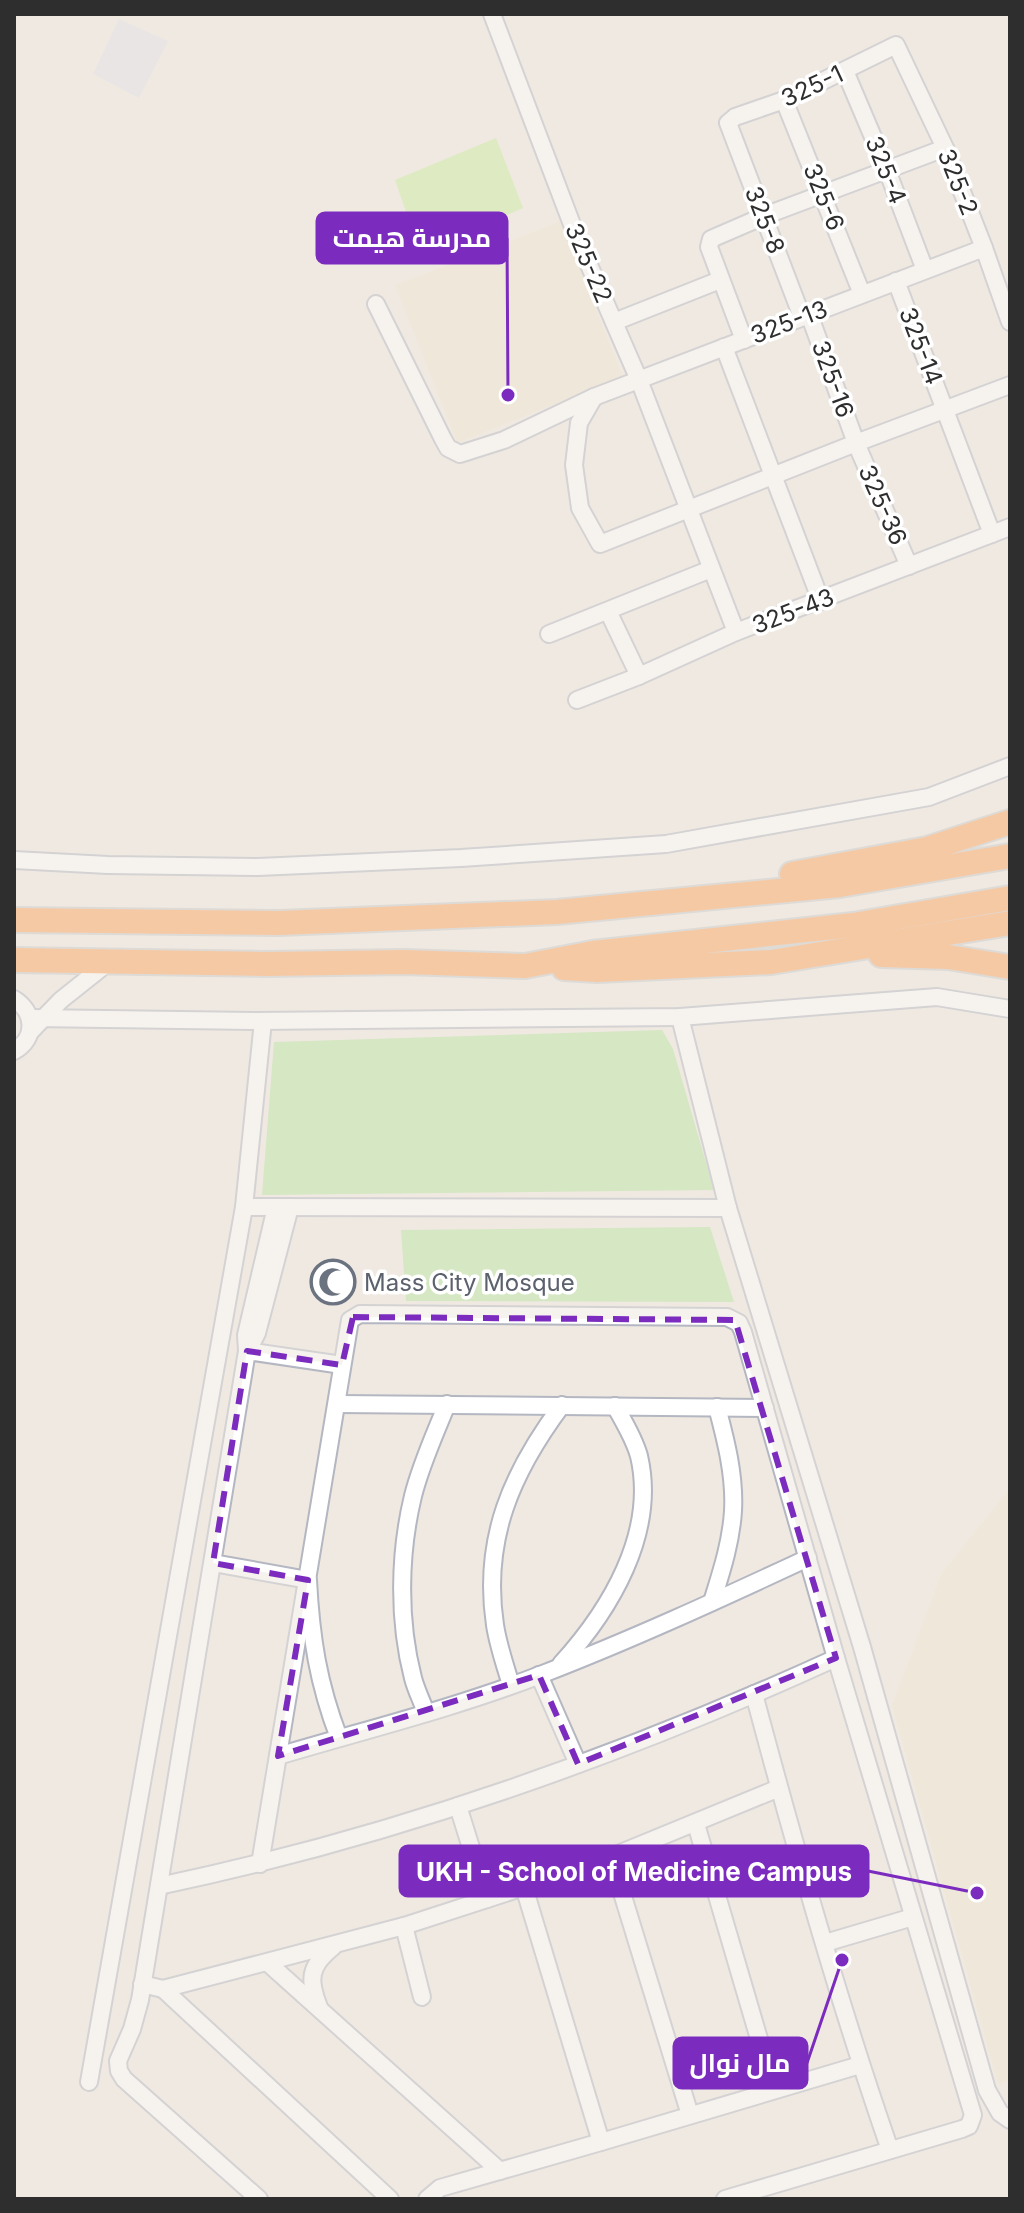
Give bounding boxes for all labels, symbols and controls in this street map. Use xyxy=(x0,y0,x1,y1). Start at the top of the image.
street label: 325-1 xyxy=(776,59,848,113)
street label: 325-4 xyxy=(859,132,913,208)
street label: 325-2 xyxy=(932,145,984,219)
street label: 325-6 xyxy=(797,159,851,235)
street label: 325-8 xyxy=(739,182,791,258)
callout: مدرسة هيمت xyxy=(317,213,507,263)
street label: 325-22 xyxy=(559,219,619,307)
text: مدرسة هيمت xyxy=(333,222,491,253)
street label: 325-13 xyxy=(747,294,831,350)
street label: 325-14 xyxy=(893,303,949,389)
street label: 325-16 xyxy=(806,337,860,421)
street label: 325-36 xyxy=(853,460,913,550)
street label: 325-43 xyxy=(748,582,838,640)
mosque icon: Mass City Mosque xyxy=(309,1258,357,1306)
place label: Mass City Mosque xyxy=(364,1268,575,1297)
callout: UKH - School of Medicine Campus xyxy=(400,1846,868,1896)
text: UKH - School of Medicine Campus xyxy=(416,1856,852,1887)
callout: مال نوال xyxy=(674,2038,807,2088)
text: مال نوال xyxy=(690,2047,790,2079)

